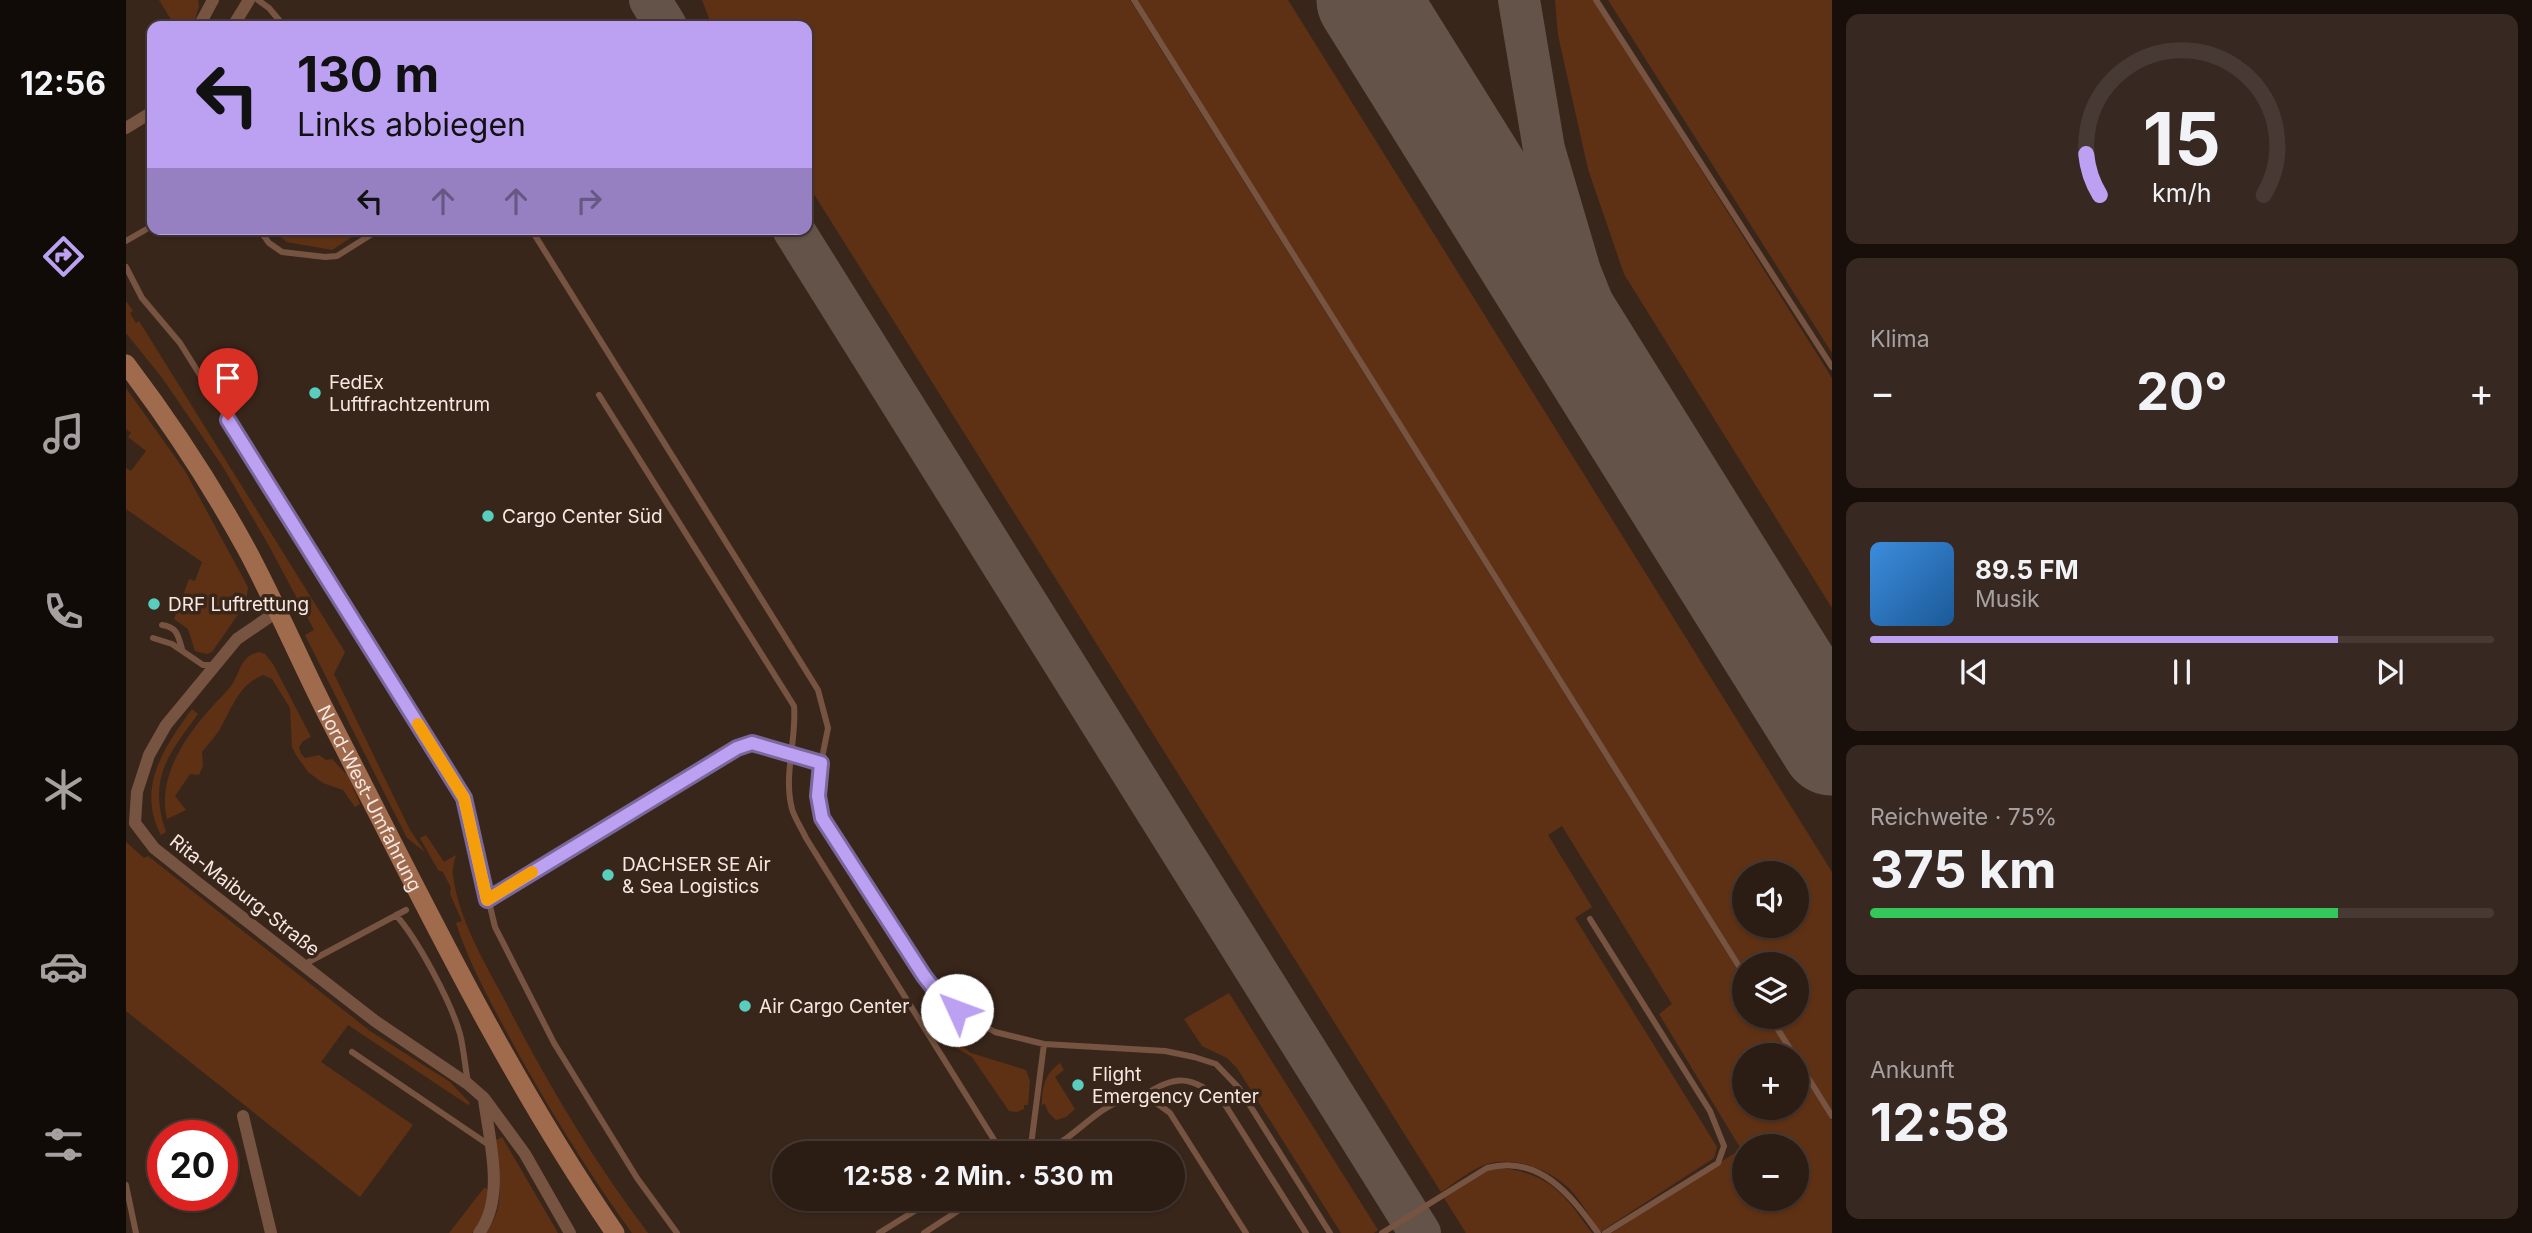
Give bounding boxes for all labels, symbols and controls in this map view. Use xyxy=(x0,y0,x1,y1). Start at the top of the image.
text: 130 m xyxy=(297,45,439,104)
icon: left xyxy=(182,49,273,140)
text: 12:56 xyxy=(20,64,106,103)
text: 15 xyxy=(2143,94,2221,183)
text: Links abbiegen xyxy=(297,105,526,144)
text: km/h xyxy=(2152,178,2212,208)
icon: left xyxy=(351,182,389,220)
icon: ahead xyxy=(424,182,462,220)
icon: ahead xyxy=(497,182,535,220)
icon: right xyxy=(570,182,608,220)
icon: directions xyxy=(39,232,88,281)
text: Klima xyxy=(1870,325,1930,353)
pin xyxy=(198,348,258,420)
icon: arrive xyxy=(209,359,247,397)
text: 20° xyxy=(2136,360,2228,423)
text: − xyxy=(1870,369,1895,415)
text: + xyxy=(2469,369,2494,415)
place label: FedEx Luftfrachtzentrum xyxy=(329,371,490,416)
marker: FedEx Luftfrachtzentrum xyxy=(307,385,323,401)
icon: music xyxy=(39,409,88,458)
place label: Cargo Center Süd xyxy=(502,505,663,528)
marker: Cargo Center Süd xyxy=(480,508,496,524)
text: 89.5 FM xyxy=(1975,554,2079,585)
text: Musik xyxy=(1975,585,2040,613)
icon: phone xyxy=(39,587,88,636)
place label: DRF Luftrettung xyxy=(168,593,309,616)
marker: DRF Luftrettung xyxy=(146,596,162,612)
icon: previous xyxy=(1955,653,1993,691)
icon: pause xyxy=(2163,653,2201,691)
icon: next xyxy=(2371,653,2409,691)
street label: Nord-West-Umfahrung xyxy=(312,701,426,895)
icon: climate xyxy=(39,765,88,814)
text: Reichweite · 75% xyxy=(1870,803,2057,831)
street label: Rita-Maiburg-Straße xyxy=(165,830,324,961)
text: 375 km xyxy=(1870,838,2056,901)
place label: DACHSER SE Air & Sea Logistics xyxy=(622,853,771,898)
map controls xyxy=(1732,861,1809,1211)
button: sound xyxy=(1732,861,1809,938)
marker: DACHSER SE Air & Sea Logistics xyxy=(600,867,616,883)
icon: car xyxy=(39,942,88,991)
button: layers xyxy=(1732,952,1809,1029)
position arrow xyxy=(920,973,994,1047)
place label: Air Cargo Center xyxy=(759,995,910,1018)
marker: Air Cargo Center xyxy=(737,998,753,1014)
button: + xyxy=(1732,1043,1809,1120)
text: Ankunft xyxy=(1870,1056,1955,1084)
place label: Flight Emergency Center xyxy=(1092,1063,1259,1108)
marker: Flight Emergency Center xyxy=(1070,1077,1086,1093)
text: 12:58 xyxy=(1870,1091,2010,1154)
icon: filters xyxy=(39,1120,88,1169)
speed limit sign: 20 xyxy=(147,1120,238,1211)
button: − xyxy=(1732,1134,1809,1211)
text: 12:58 · 2 Min. · 530 m xyxy=(843,1160,1114,1191)

